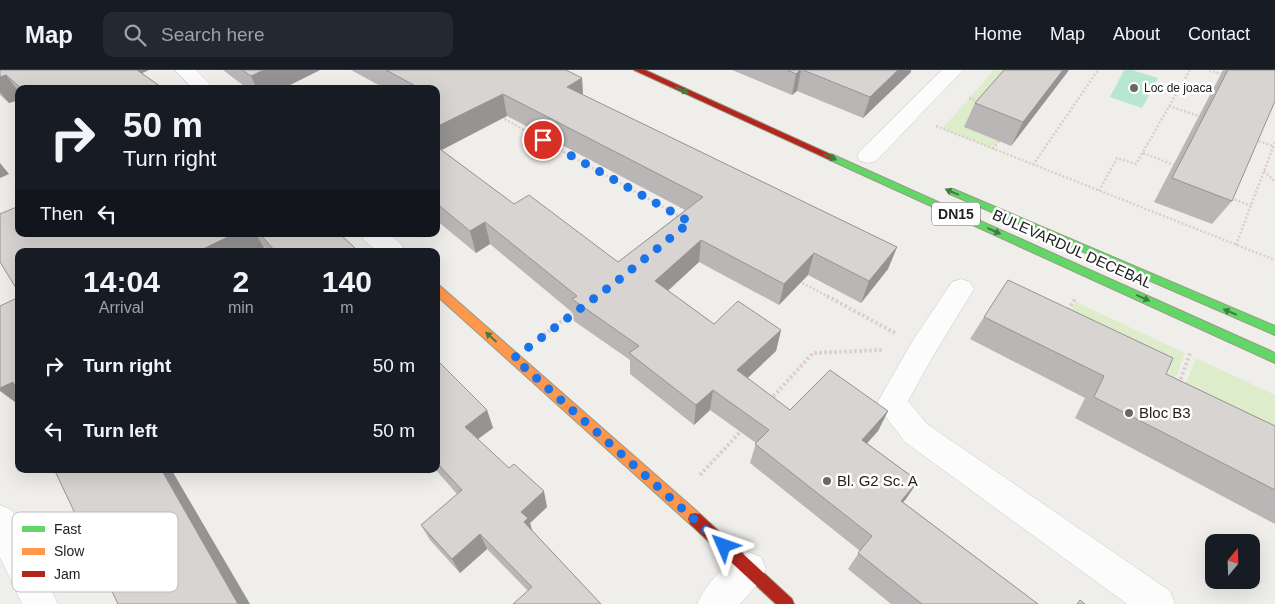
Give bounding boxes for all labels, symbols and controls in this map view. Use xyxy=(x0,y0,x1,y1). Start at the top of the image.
search box xyxy=(103,12,453,57)
text: Map xyxy=(25,21,73,48)
icon: search xyxy=(121,21,149,49)
text: Search here xyxy=(161,24,265,45)
text: Home xyxy=(974,24,1022,44)
text: Map xyxy=(1050,24,1085,44)
text: About xyxy=(1113,24,1160,44)
text: Contact xyxy=(1188,24,1250,44)
place label: Loc de joaca xyxy=(1144,81,1212,95)
marker: Loc de joaca xyxy=(1128,82,1140,94)
one-way arrow xyxy=(675,87,689,95)
icon: right xyxy=(40,105,105,170)
text: 50 m xyxy=(123,105,203,144)
pin xyxy=(522,119,564,161)
icon: arrive xyxy=(529,126,557,154)
text: Turn right xyxy=(123,146,216,171)
one-way arrow xyxy=(823,154,837,162)
one-way arrow xyxy=(945,188,960,195)
icon: left xyxy=(93,200,121,228)
road number: DN15 xyxy=(932,202,980,226)
text: Then xyxy=(40,203,83,224)
street label: BULEVARDUL DECEBAL xyxy=(990,206,1154,291)
one-way arrow xyxy=(987,227,1001,235)
text: 14:04 xyxy=(83,265,160,298)
text: 2 xyxy=(232,265,249,298)
text: 140 xyxy=(322,265,372,298)
one-way arrow xyxy=(1136,294,1150,302)
text: Arrival xyxy=(99,299,144,316)
text: min xyxy=(228,299,254,316)
text: m xyxy=(340,299,353,316)
one-way arrow xyxy=(1223,307,1237,315)
one-way arrow xyxy=(484,332,497,343)
icon: right xyxy=(40,352,68,380)
text: Turn right xyxy=(83,355,171,376)
text: 50 m xyxy=(373,355,415,376)
place label: Bloc B3 xyxy=(1139,404,1191,421)
marker: Bloc B3 xyxy=(1123,407,1135,419)
icon: left xyxy=(40,417,68,445)
text: Turn left xyxy=(83,420,158,441)
text: 50 m xyxy=(373,420,415,441)
place label: Bl. G2 Sc. A xyxy=(837,472,918,489)
marker: Bl. G2 Sc. A xyxy=(821,475,833,487)
legend xyxy=(12,512,178,592)
position arrow xyxy=(697,519,749,571)
text: Fast xyxy=(54,521,81,537)
north arrow xyxy=(1205,534,1260,589)
map controls xyxy=(1205,534,1260,589)
text: Slow xyxy=(54,543,85,559)
text: Jam xyxy=(54,566,80,582)

